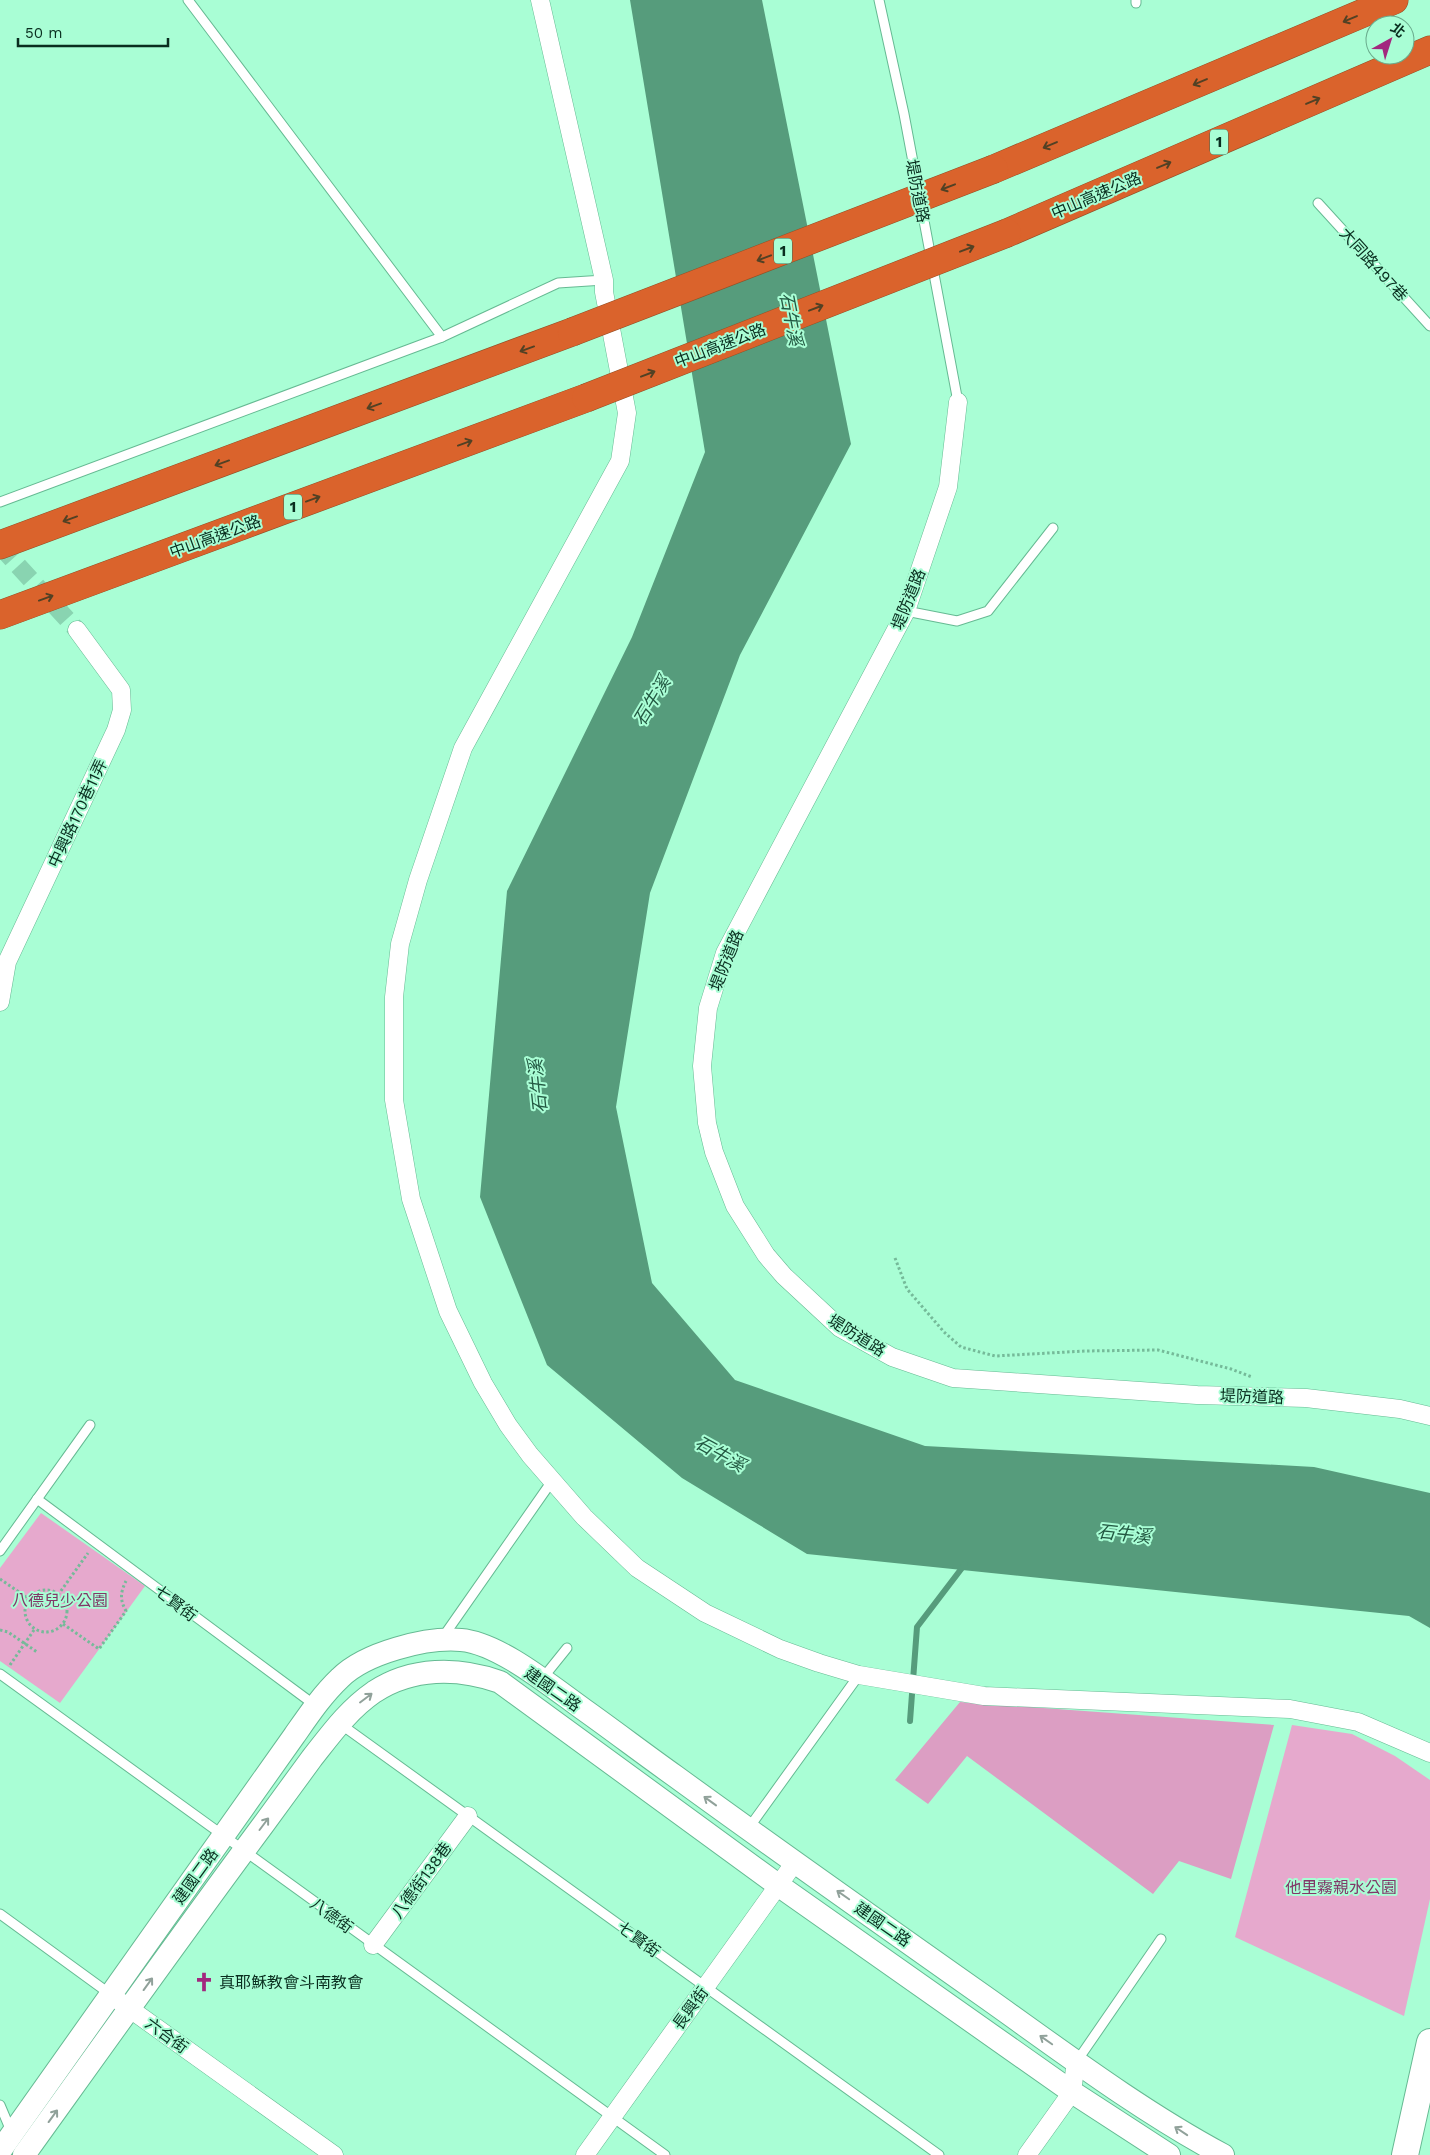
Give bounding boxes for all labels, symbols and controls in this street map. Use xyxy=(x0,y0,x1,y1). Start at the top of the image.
scale bar xyxy=(18,15,168,47)
one-way arrow xyxy=(1343,15,1358,24)
north arrow xyxy=(1365,15,1415,65)
text: 北 xyxy=(1388,19,1409,41)
text: 50 m xyxy=(25,24,62,42)
one-way arrow xyxy=(1193,78,1208,88)
one-way arrow xyxy=(1305,95,1320,105)
road number: 1 xyxy=(1210,130,1228,154)
one-way arrow xyxy=(1043,141,1058,151)
street label: 堤防道路 xyxy=(902,158,933,224)
one-way arrow xyxy=(1156,160,1171,170)
street label: 中山高速公路 xyxy=(1048,168,1144,223)
one-way arrow xyxy=(941,183,956,192)
street label: 大同路497巷 xyxy=(1336,224,1412,305)
road number: 1 xyxy=(774,238,792,264)
one-way arrow xyxy=(959,244,974,253)
one-way arrow xyxy=(757,254,772,263)
water label: 石牛溪 xyxy=(776,290,808,350)
one-way arrow xyxy=(807,303,823,312)
street label: 中山高速公路 xyxy=(672,319,768,372)
one-way arrow xyxy=(519,346,534,355)
one-way arrow xyxy=(640,368,655,378)
one-way arrow xyxy=(367,402,382,411)
one-way arrow xyxy=(457,438,472,447)
one-way arrow xyxy=(215,459,230,468)
road number: 1 xyxy=(284,494,302,520)
one-way arrow xyxy=(305,494,320,503)
street label: 中山高速公路 xyxy=(167,511,264,562)
one-way arrow xyxy=(62,515,78,524)
street label: 堤防道路 xyxy=(888,566,929,632)
one-way arrow xyxy=(38,593,53,602)
water label: 石牛溪 xyxy=(629,670,676,729)
street label: 中興路170巷11弄 xyxy=(44,756,111,870)
street label: 堤防道路 xyxy=(706,927,747,993)
water label: 石牛溪 xyxy=(524,1055,551,1114)
street label: 堤防道路 xyxy=(825,1310,889,1360)
street label: 堤防道路 xyxy=(1220,1386,1284,1407)
water label: 石牛溪 xyxy=(692,1431,752,1477)
water label: 石牛溪 xyxy=(1096,1520,1155,1547)
street label: 七賢街 xyxy=(151,1581,201,1625)
park label: 八德兒少公園 xyxy=(12,1591,108,1610)
street label: 建國二路 xyxy=(521,1663,584,1716)
one-way arrow xyxy=(359,1693,372,1704)
one-way arrow xyxy=(704,1796,717,1807)
one-way arrow xyxy=(258,1818,269,1831)
street label: 八德街138巷 xyxy=(387,1839,455,1922)
street label: 建國二路 xyxy=(169,1845,222,1908)
park label: 他里霧親水公園 xyxy=(1285,1878,1397,1897)
one-way arrow xyxy=(836,1890,850,1901)
street label: 八德街 xyxy=(307,1894,357,1937)
street label: 建國二路 xyxy=(851,1898,914,1951)
street label: 七賢街 xyxy=(614,1918,664,1961)
church icon: 真耶穌教會斗南教會 xyxy=(193,1971,215,1993)
place label: 真耶穌教會斗南教會 xyxy=(219,1973,363,1992)
one-way arrow xyxy=(143,1977,153,1991)
street label: 長興街 xyxy=(669,1983,712,2033)
street label: 六合街 xyxy=(142,2014,192,2057)
one-way arrow xyxy=(1040,2035,1054,2045)
one-way arrow xyxy=(48,2109,58,2123)
one-way arrow xyxy=(1174,2126,1188,2136)

